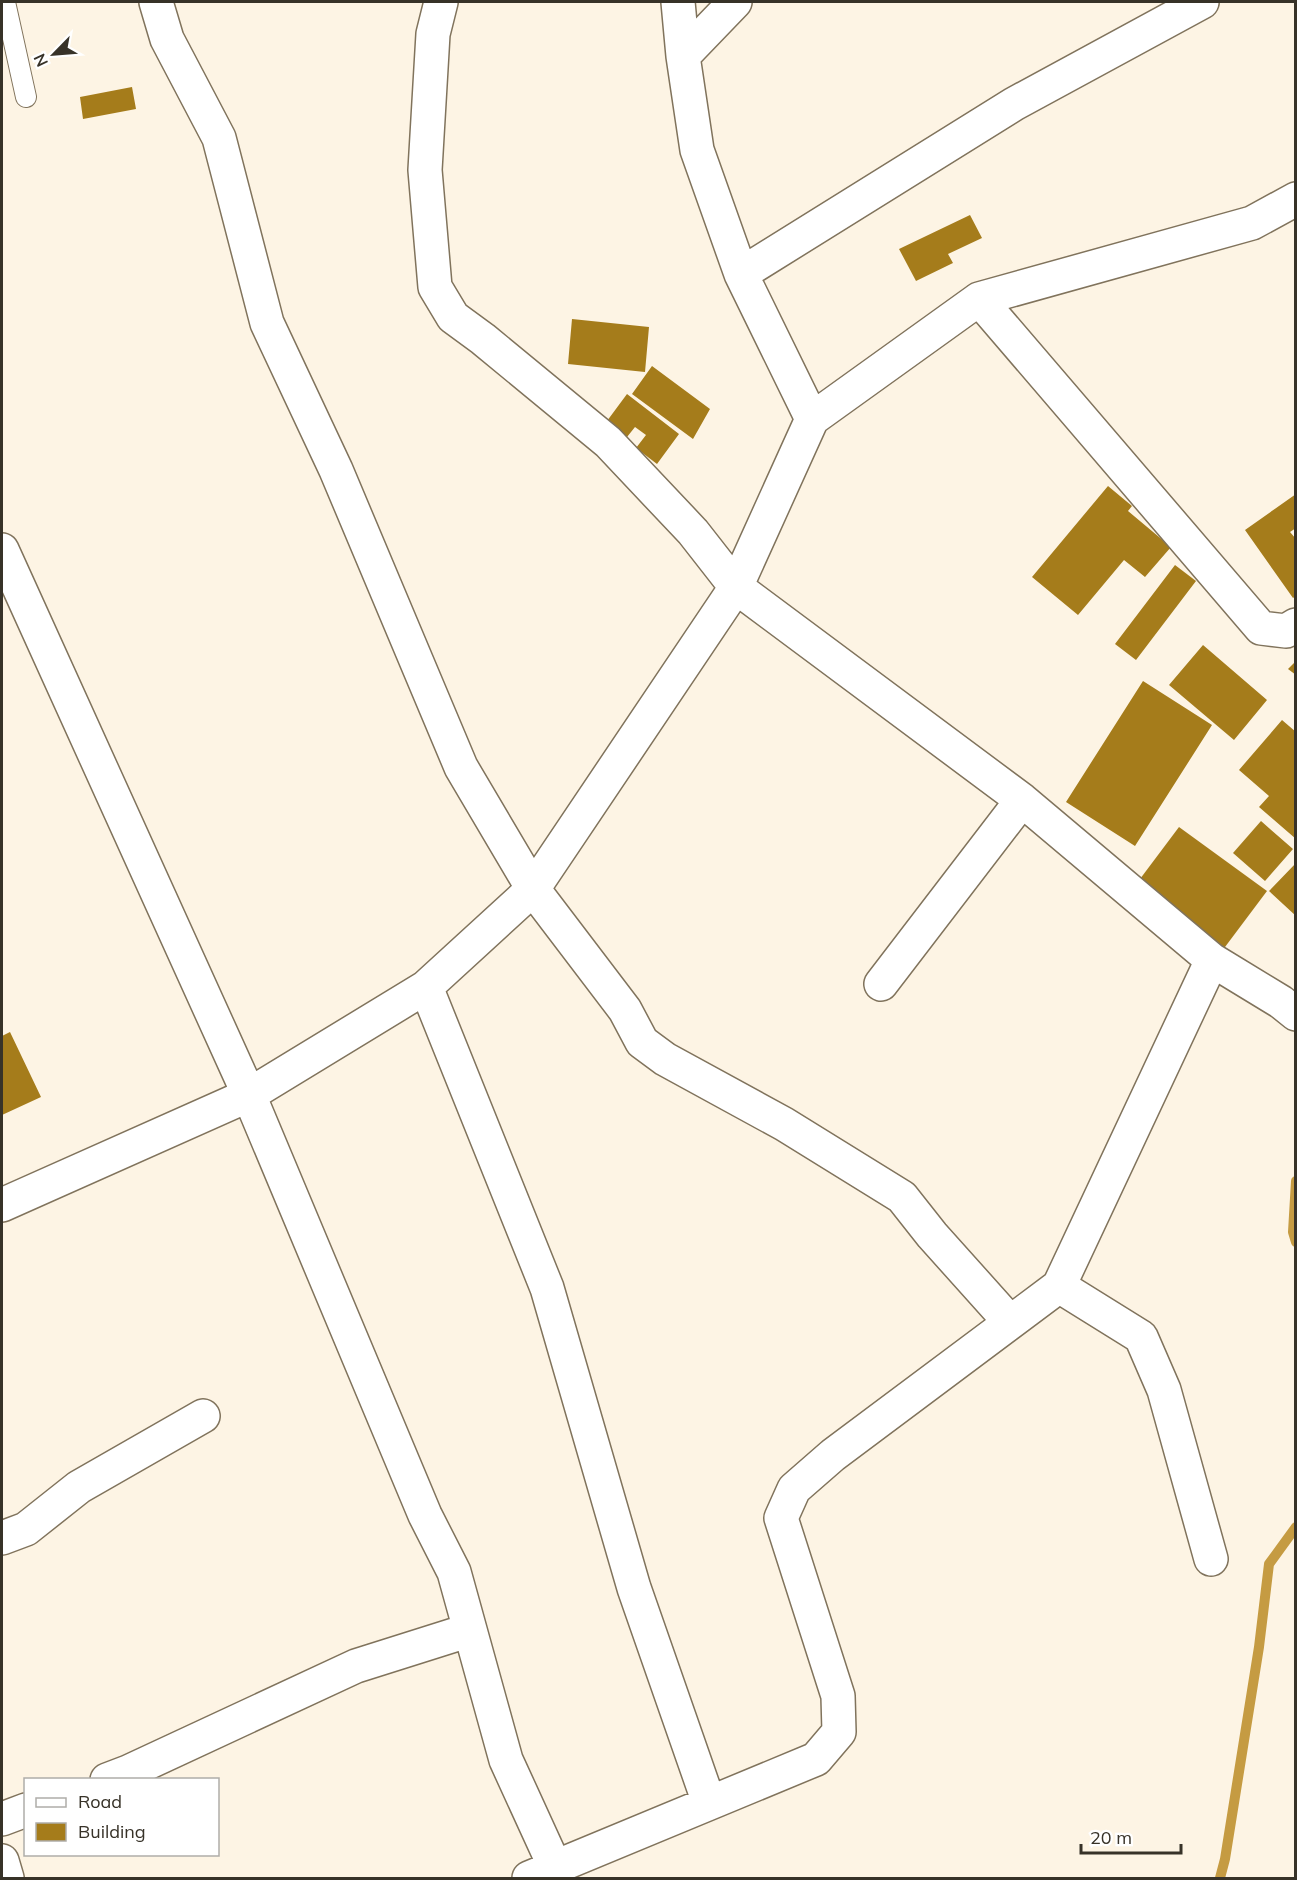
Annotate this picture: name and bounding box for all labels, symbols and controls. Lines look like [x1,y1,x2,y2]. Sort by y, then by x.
north arrow [24,24,84,84]
text: N [29,51,52,70]
legend [24,1778,219,1856]
text: Road [78,1790,122,1813]
scale bar [1081,1817,1182,1855]
text: Building [78,1820,146,1843]
text: 20 m [1090,1826,1132,1849]

